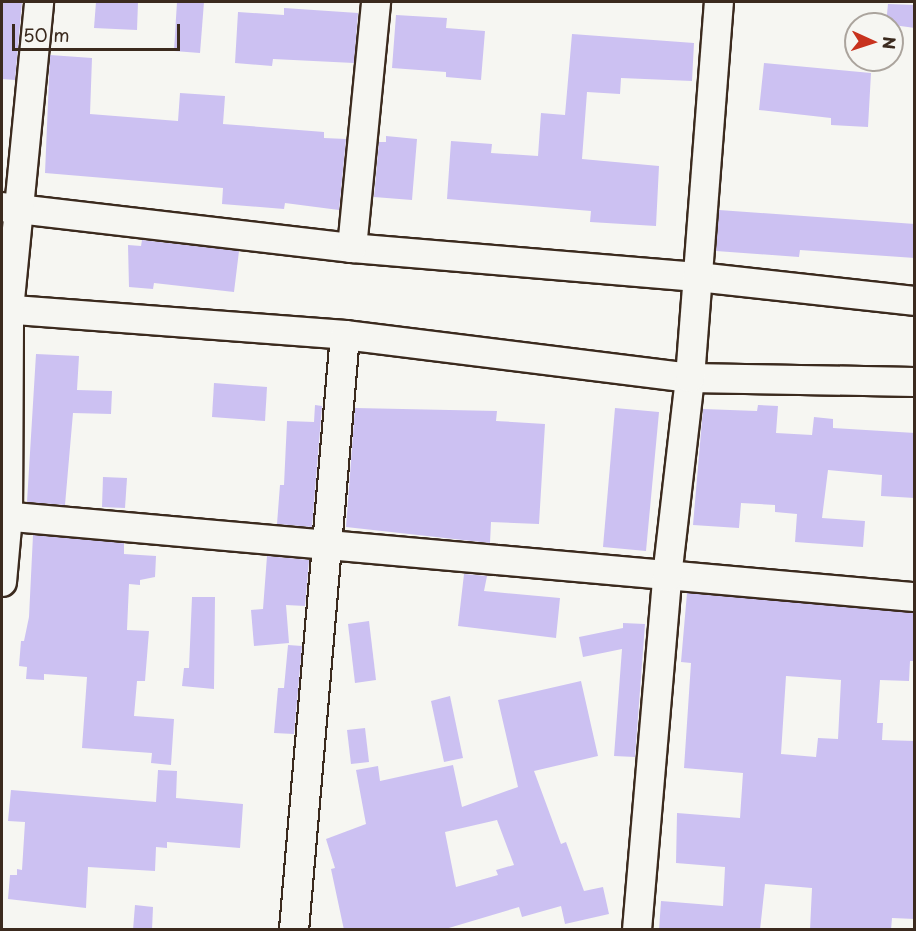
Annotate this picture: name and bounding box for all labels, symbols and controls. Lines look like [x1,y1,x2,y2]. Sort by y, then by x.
scale bar [15,12,183,50]
north arrow [844,12,904,72]
text: 50 m [23,21,70,48]
text: N [878,36,902,50]

